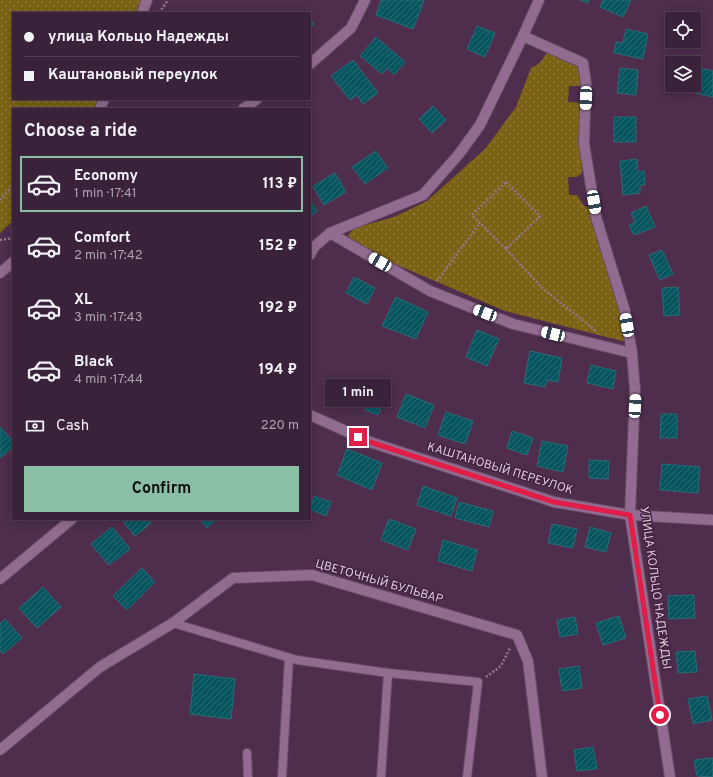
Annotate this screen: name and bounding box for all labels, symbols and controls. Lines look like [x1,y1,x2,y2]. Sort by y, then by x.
map controls [665,12,701,92]
button: locate [665,12,701,48]
text: улица Кольцо Надежды [48,28,229,47]
button: layers [665,56,701,92]
text: Каштановый переулок [48,66,218,85]
car [580,86,592,110]
text: Choose a ride [24,120,137,143]
icon: car [26,166,62,202]
text: Economy [74,167,138,186]
text: 113 ₽ [262,175,297,194]
text: 1 min · 17:41 [74,186,137,202]
car [586,189,602,215]
icon: car [26,228,62,264]
text: Comfort [74,229,131,248]
text: 152 ₽ [259,237,297,256]
text: 2 min · 17:42 [74,248,143,264]
car [367,251,393,273]
icon: car [26,290,62,326]
text: XL [74,291,92,310]
text: 192 ₽ [259,299,297,318]
car [472,303,498,323]
text: 3 min · 17:43 [74,310,143,326]
car [619,312,635,338]
car [540,325,566,343]
icon: car [26,352,62,388]
text: Black [74,353,114,372]
text: 194 ₽ [259,361,297,380]
text: 4 min · 17:44 [74,372,143,388]
callout: 1 min [325,379,391,407]
text: 1 min [342,385,374,401]
car [628,394,642,418]
icon: cash [24,415,46,437]
text: Cash [56,417,89,436]
text: 220 m [261,418,299,434]
route end [349,428,367,446]
street label: КАШТАНОВЫЙ ПЕРЕУЛОК [425,439,575,499]
button: Confirm [24,466,299,512]
street label: УЛИЦА КОЛЬЦО НАДЕЖДЫ [636,506,674,670]
street label: ЦВЕТОЧНЫЙ БУЛЬВАР [313,556,445,608]
route start [651,706,669,724]

